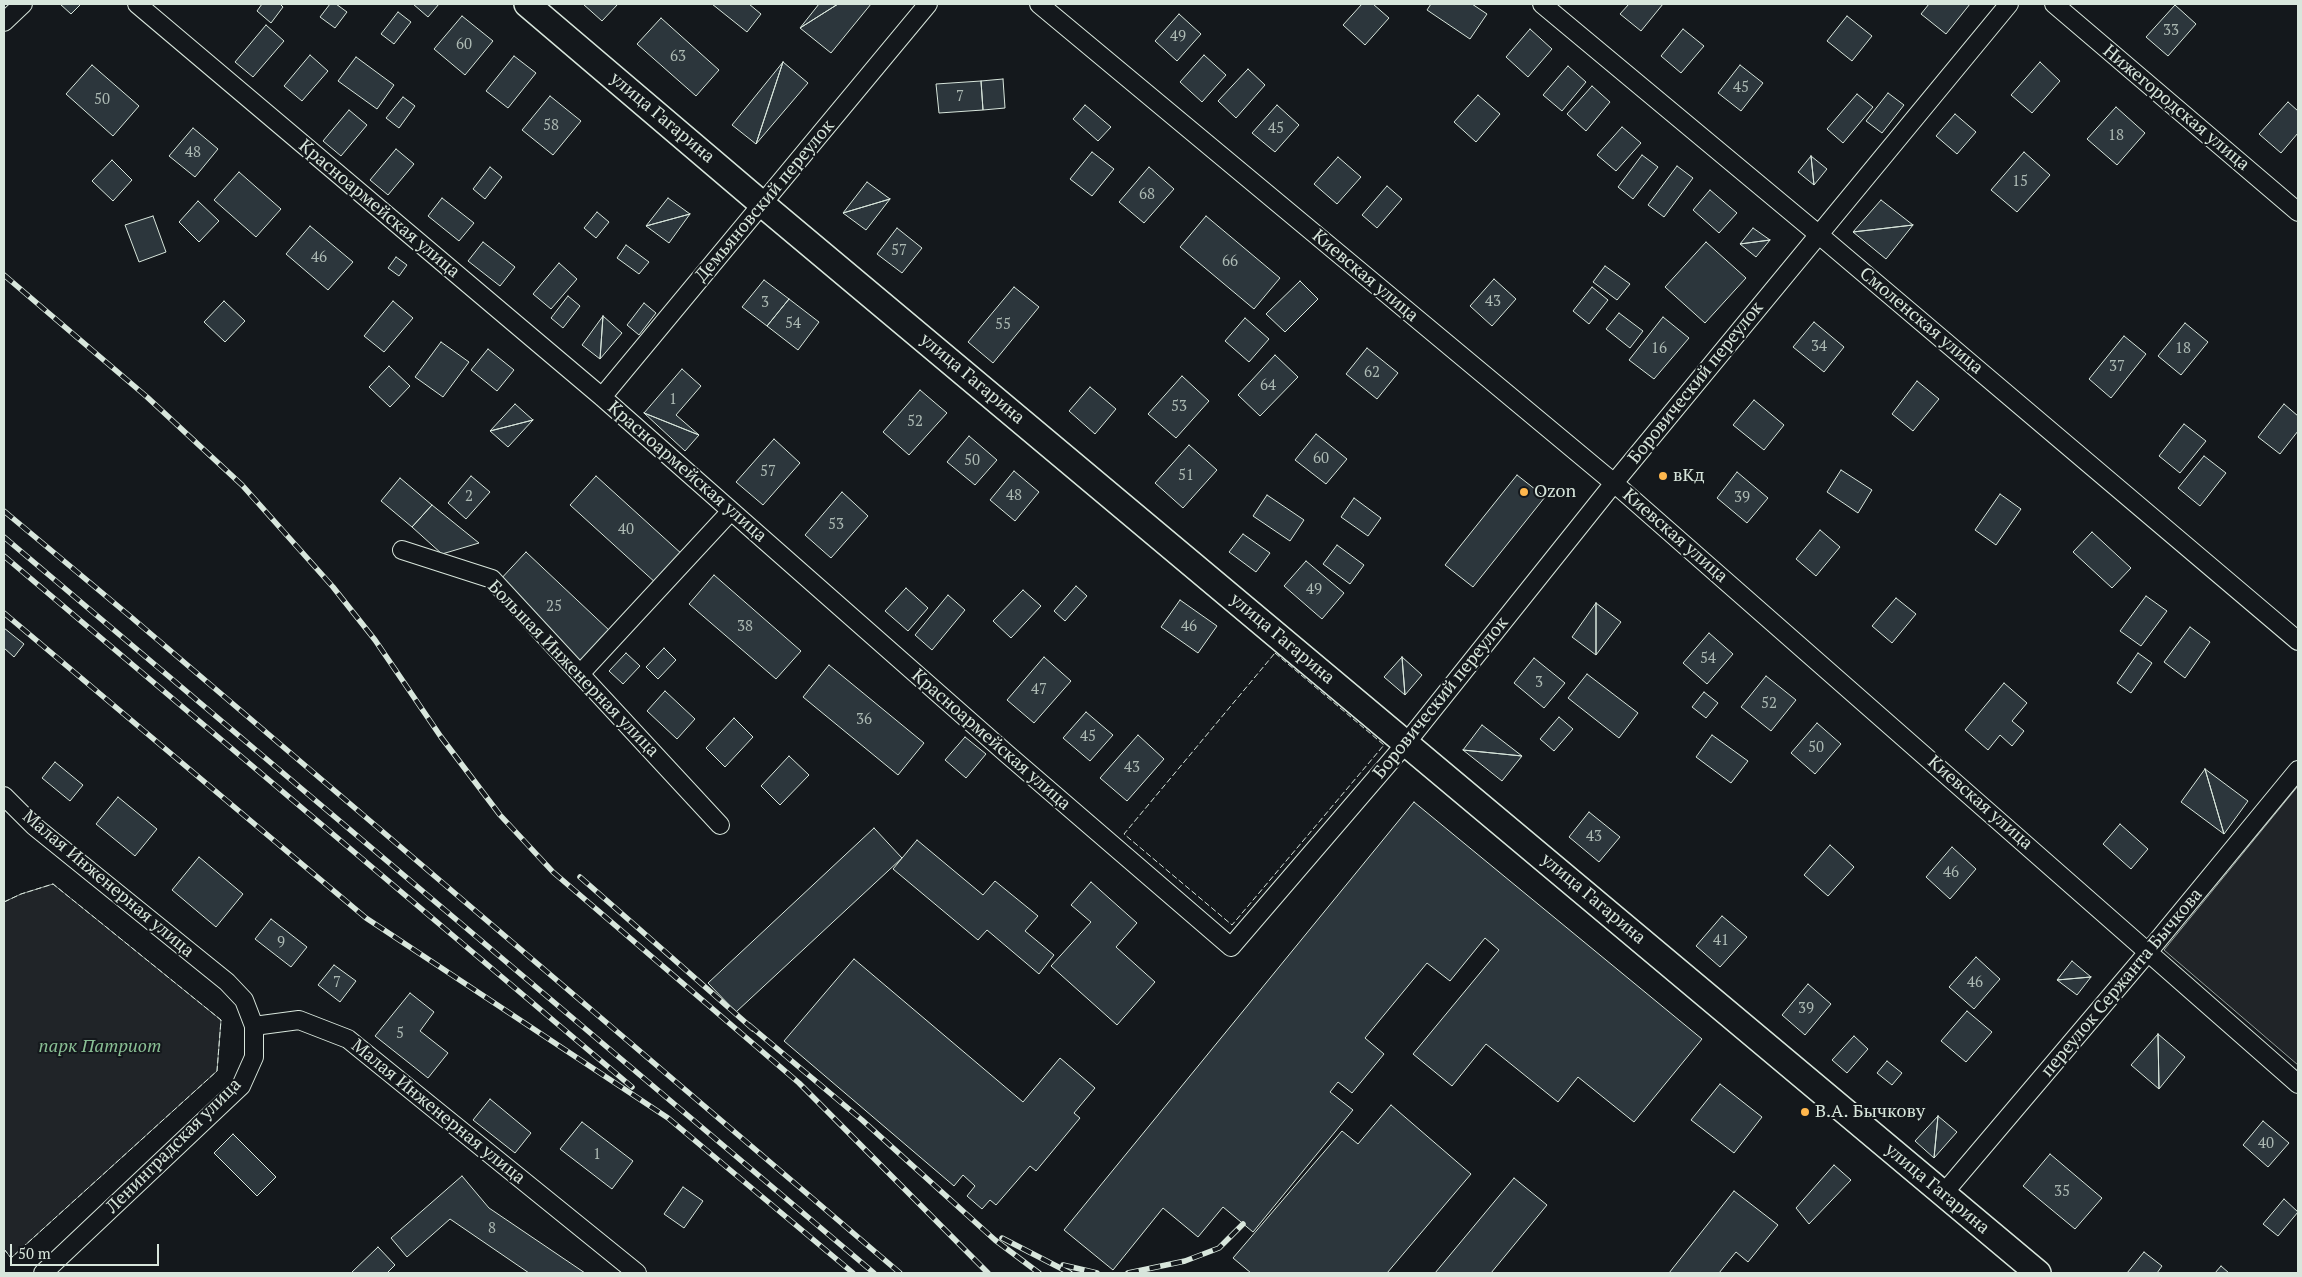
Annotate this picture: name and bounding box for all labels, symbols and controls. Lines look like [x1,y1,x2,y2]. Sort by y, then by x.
house number: 33 [2163,22,2179,40]
house number: 49 [1170,28,1186,46]
house number: 60 [456,36,472,54]
street label: Нижегородская улица [2098,40,2254,176]
house number: 63 [670,48,686,66]
street label: улица Гагарина [605,68,719,168]
house number: 45 [1733,79,1749,97]
house number: 7 [956,88,964,106]
house number: 50 [94,91,110,109]
street label: Демьяновский переулок [691,116,839,286]
house number: 58 [543,117,559,135]
house number: 45 [1268,120,1284,138]
house number: 18 [2108,127,2124,145]
street label: Красноармейская улица [294,135,464,283]
house number: 48 [185,144,201,162]
house number: 15 [2012,173,2028,191]
house number: 68 [1139,186,1155,204]
street label: Киевская улица [1308,225,1422,327]
house number: 57 [891,242,907,260]
house number: 46 [311,249,327,267]
house number: 66 [1222,253,1238,271]
street label: Смоленская улица [1855,263,1987,379]
house number: 43 [1485,293,1501,311]
house number: 3 [761,294,769,312]
street label: Боровический переулок [1624,298,1768,468]
house number: 54 [785,315,801,333]
house number: 55 [995,316,1011,334]
street label: улица Гагарина [915,329,1029,429]
house number: 34 [1811,338,1827,356]
house number: 16 [1651,340,1667,358]
house number: 18 [2175,340,2191,358]
house number: 37 [2109,358,2125,376]
house number: 62 [1364,364,1380,382]
house number: 64 [1260,377,1276,395]
house number: 1 [669,391,677,409]
street label: Красноармейская улица [603,397,771,547]
house number: 53 [1171,398,1187,416]
house number: 52 [907,413,923,431]
house number: 60 [1313,450,1329,468]
house number: 50 [964,452,980,470]
house number: 57 [760,463,776,481]
place label: вКд [1673,465,1704,487]
house number: 51 [1178,467,1194,485]
marker: вКд [1657,470,1669,482]
place label: Ozon [1534,481,1576,503]
street label: Киевская улица [1618,485,1732,587]
marker: Ozon [1518,486,1530,498]
house number: 48 [1006,487,1022,505]
house number: 2 [465,488,473,506]
house number: 39 [1734,489,1750,507]
house number: 53 [828,516,844,534]
house number: 40 [618,521,634,539]
street label: Большая Инженерная улица [483,576,663,762]
house number: 49 [1306,581,1322,599]
street label: улица Гагарина [1225,589,1339,689]
house number: 25 [546,598,562,616]
street label: Боровический переулок [1369,613,1513,783]
house number: 38 [737,618,753,636]
house number: 46 [1181,618,1197,636]
house number: 54 [1700,650,1716,668]
street label: Красноармейская улица [907,665,1075,815]
house number: 3 [1535,674,1543,692]
house number: 47 [1031,681,1047,699]
house number: 52 [1761,695,1777,713]
house number: 36 [856,711,872,729]
house number: 45 [1080,728,1096,746]
house number: 50 [1808,739,1824,757]
street label: Киевская улица [1923,752,2037,854]
house number: 43 [1124,759,1140,777]
street label: Малая Инженерная улица [18,806,198,962]
house number: 43 [1586,828,1602,846]
street label: улица Гагарина [1536,849,1650,949]
house number: 46 [1943,864,1959,882]
street label: переулок Сержанта Бычкова [2037,884,2207,1082]
house number: 41 [1713,932,1729,950]
house number: 9 [277,934,285,952]
house number: 7 [333,974,341,992]
house number: 46 [1967,974,1983,992]
house number: 39 [1798,1000,1814,1018]
house number: 5 [396,1025,404,1043]
street label: Малая Инженерная улица [347,1035,529,1189]
park label: парк Патриот [39,1036,161,1058]
street label: Ленинградская улица [102,1074,246,1218]
place label: В.А. Бычкову [1815,1101,1925,1123]
marker: В.А. Бычкову [1799,1106,1811,1118]
house number: 40 [2258,1135,2274,1153]
street label: улица Гагарина [1880,1139,1994,1239]
house number: 1 [593,1146,601,1164]
house number: 35 [2054,1183,2070,1201]
house number: 8 [488,1220,496,1238]
scale bar [12,1234,161,1266]
text: 50 m [18,1243,51,1263]

